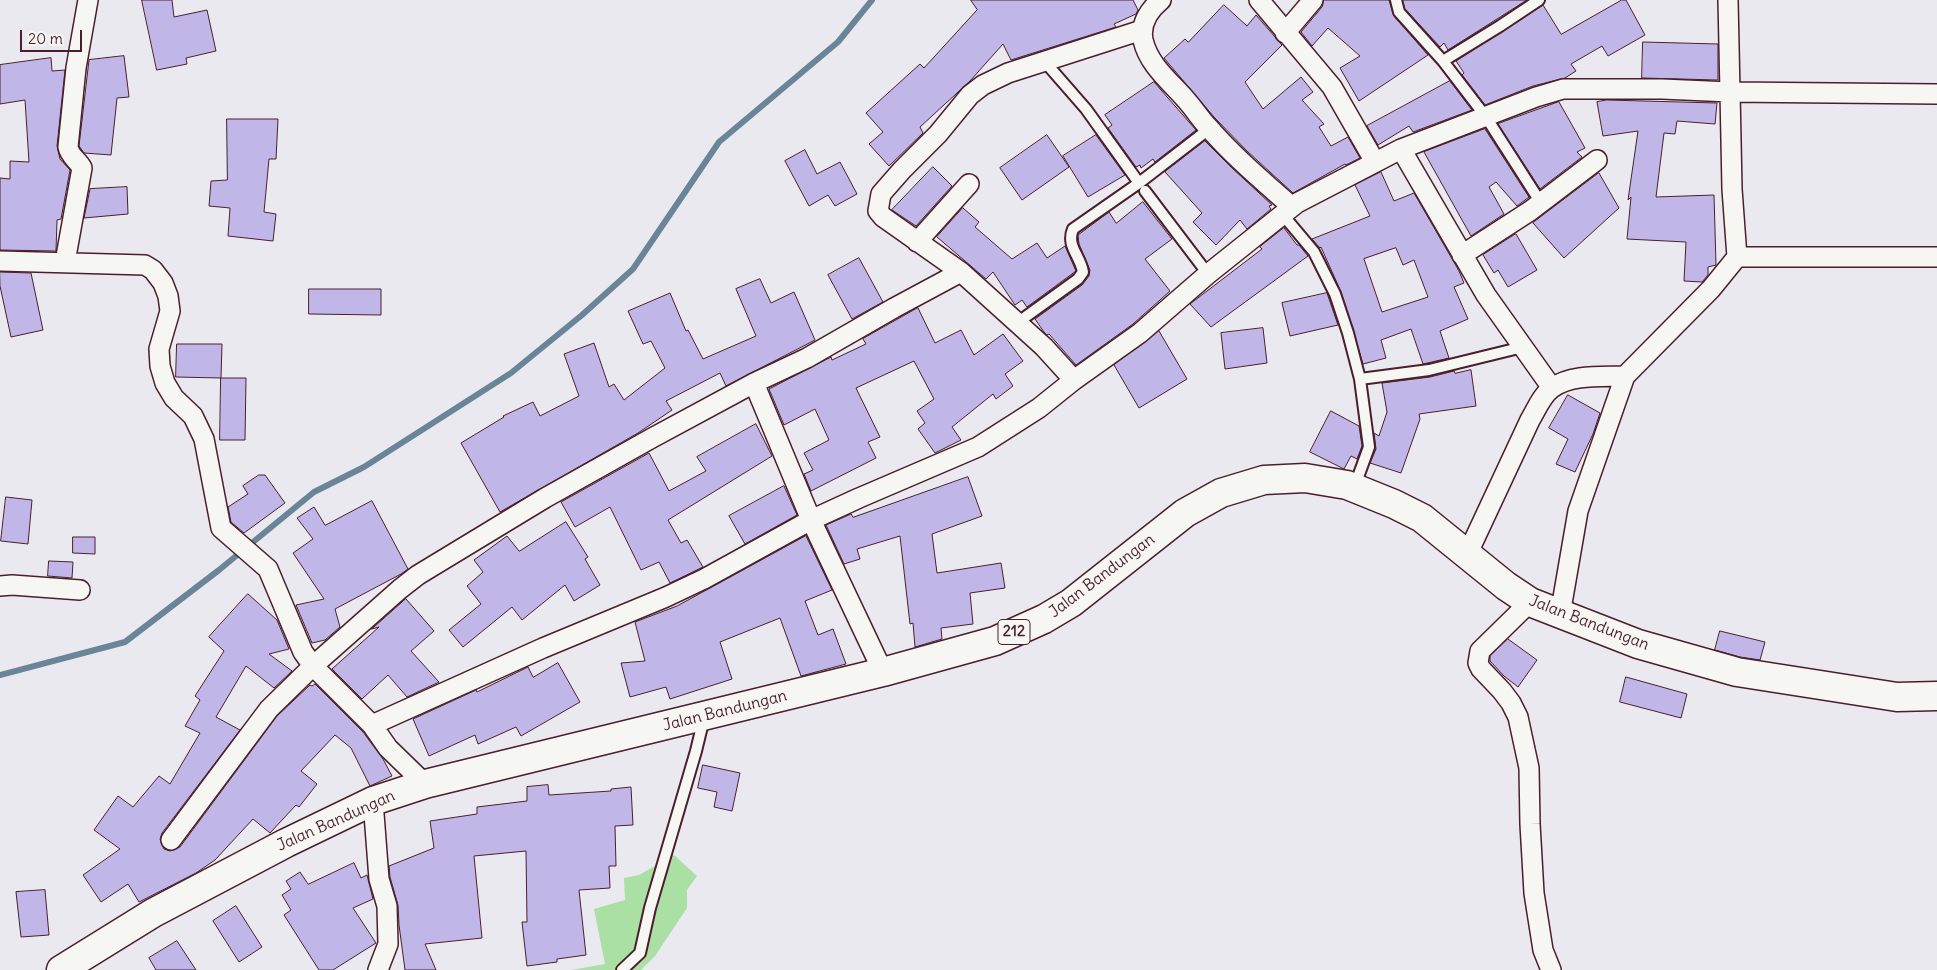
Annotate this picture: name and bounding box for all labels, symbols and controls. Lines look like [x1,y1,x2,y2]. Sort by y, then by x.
scale bar [22,20,85,52]
text: 20 m [28,29,63,48]
street label: Jalan Bandungan [1045,530,1159,622]
street label: Jalan Bandungan [1526,591,1652,655]
road number: 212 [998,620,1030,644]
street label: Jalan Bandungan [661,686,789,736]
street label: Jalan Bandungan [274,786,398,856]

